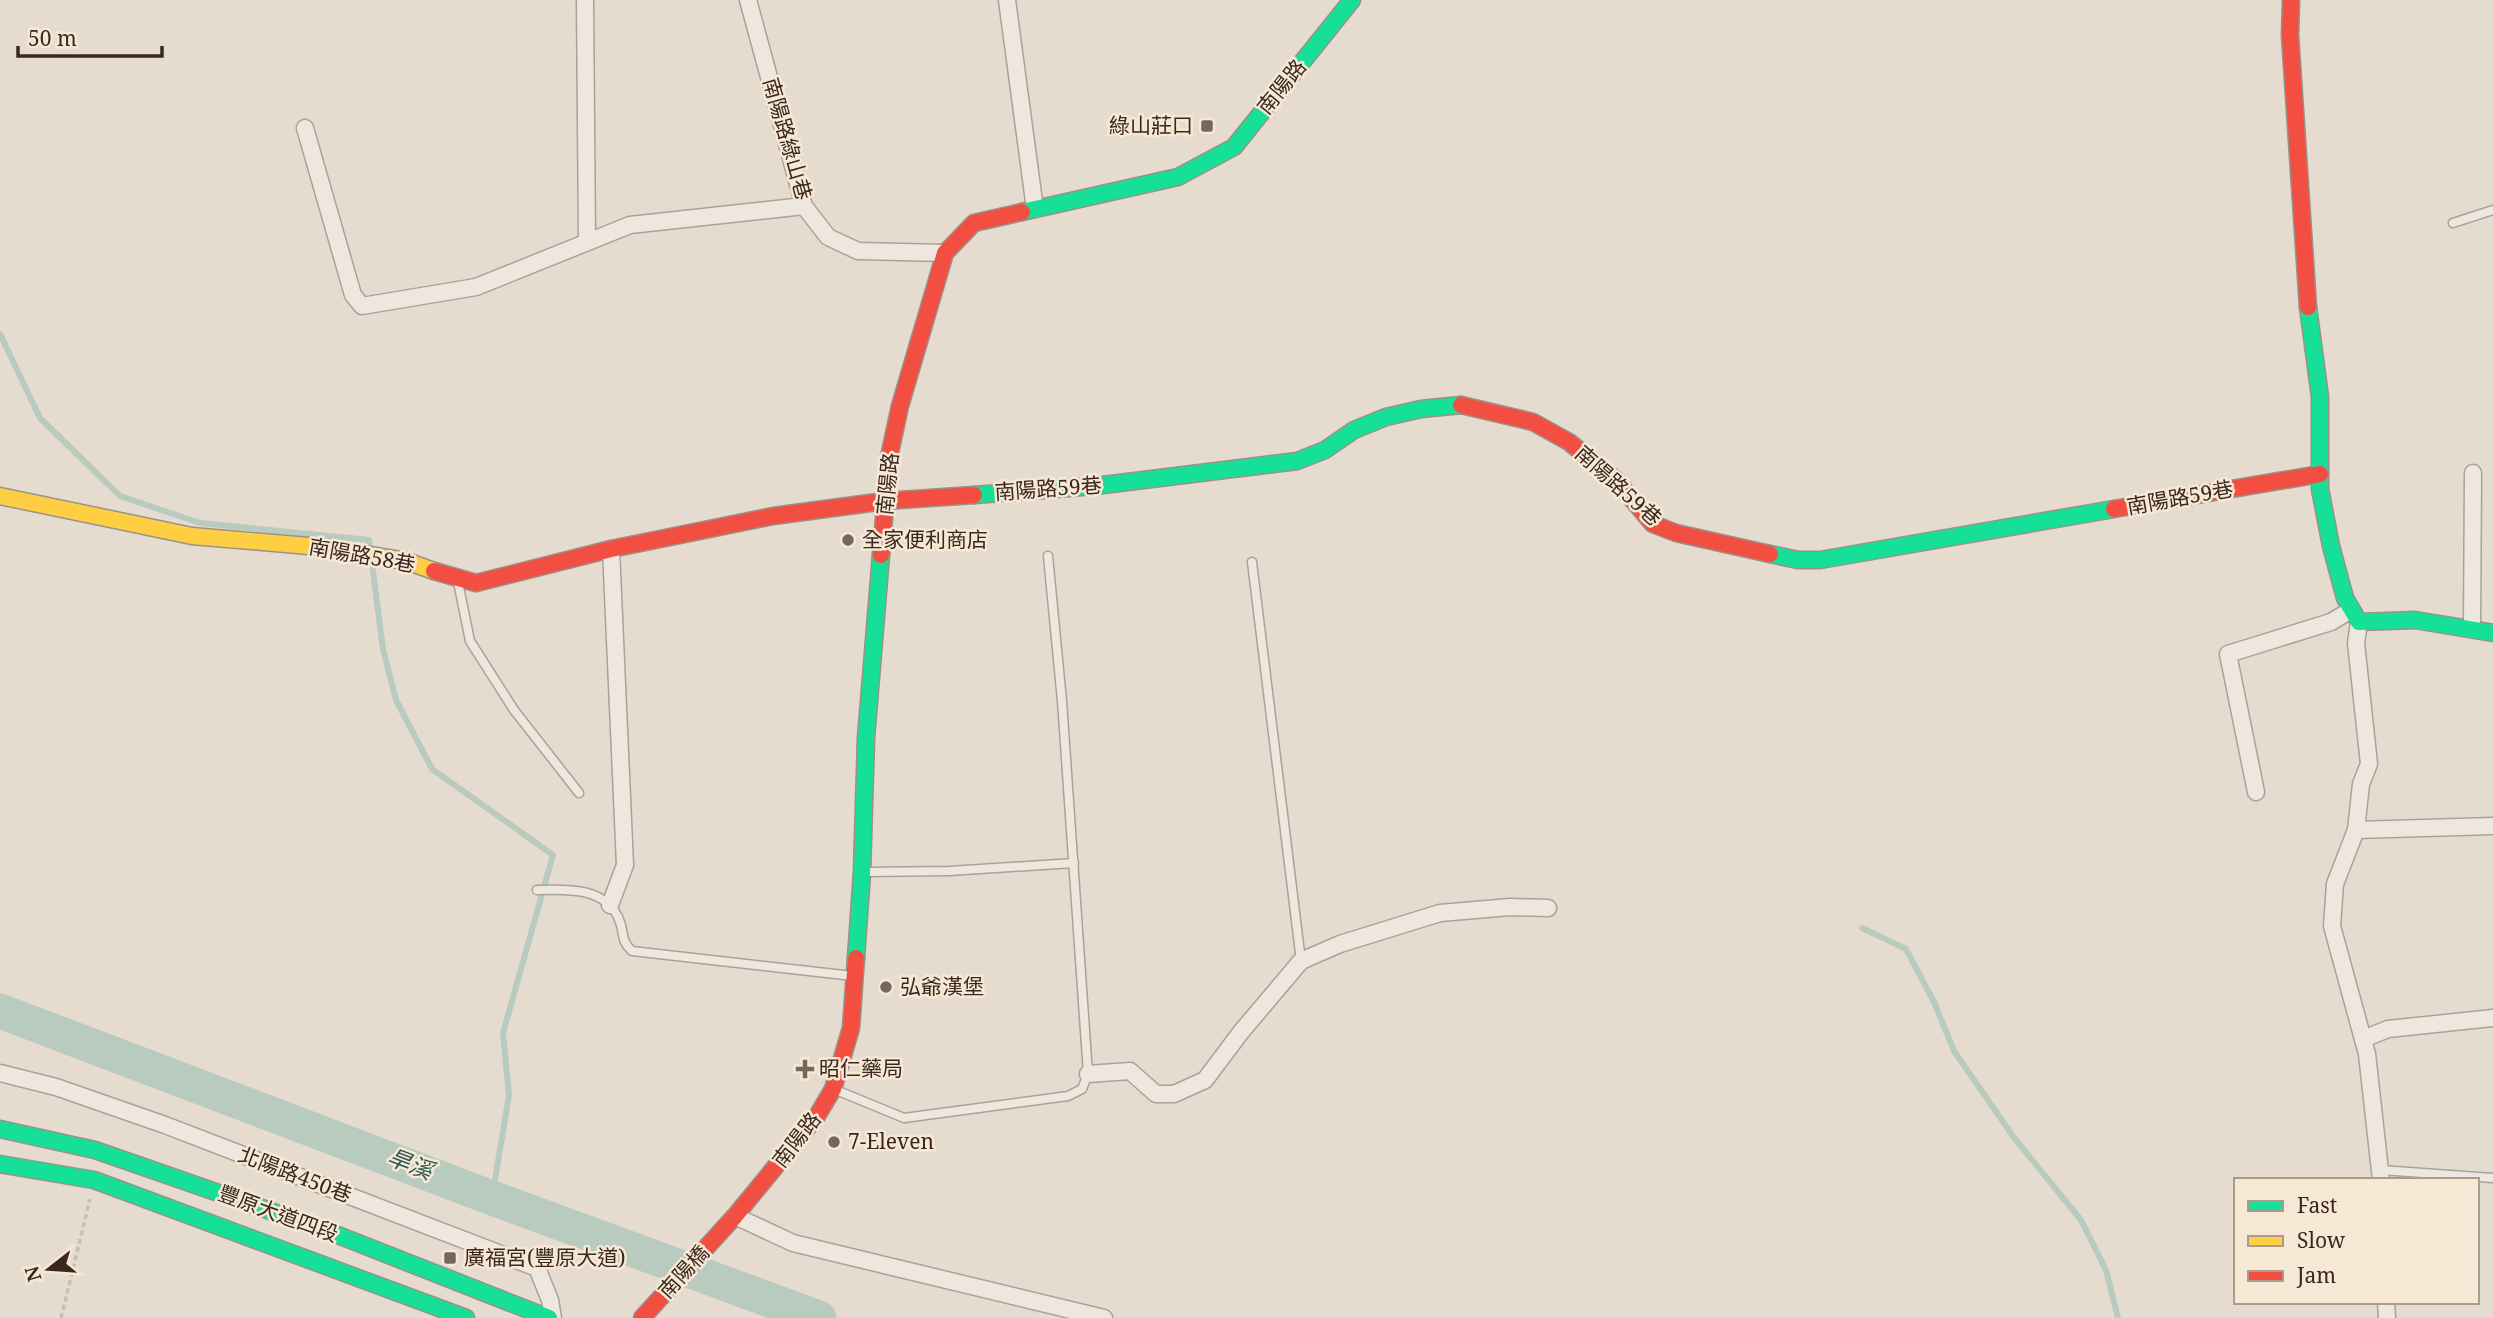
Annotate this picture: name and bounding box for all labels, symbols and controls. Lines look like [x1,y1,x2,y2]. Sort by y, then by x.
scale bar [18,14,161,58]
text: 50 m [28,24,77,52]
street label: 南陽路 [1251,53,1312,120]
street label: 南陽路綠山巷 [757,74,819,203]
place label: 綠山莊口 [1109,111,1193,139]
marker: 綠山莊口 [1199,118,1215,134]
street label: 南陽路59巷 [1569,439,1668,532]
street label: 南陽路 [870,451,904,517]
street label: 南陽路59巷 [993,470,1103,506]
street label: 南陽路59巷 [2124,474,2235,520]
place label: 全家便利商店 [862,525,988,553]
street label: 南陽路58巷 [307,532,418,578]
marker: 全家便利商店 [840,532,856,548]
place label: 弘爺漢堡 [900,972,984,1000]
marker: 弘爺漢堡 [878,979,894,995]
place label: 昭仁藥局 [819,1054,903,1082]
marker: 昭仁藥局 [797,1061,813,1077]
street label: 南陽路 [766,1106,827,1173]
place label: 7-Eleven [848,1127,934,1155]
marker: 7-Eleven [826,1134,842,1150]
street label: 北陽路450巷 [235,1140,356,1208]
water label: 旱溪 [383,1140,440,1187]
street label: 豐原大道四段 [214,1178,342,1248]
legend [2234,1178,2479,1304]
text: Fast [2297,1191,2337,1219]
text: Slow [2297,1226,2346,1254]
north arrow [14,1234,84,1304]
street label: 南陽橋 [652,1239,715,1304]
place label: 廣福宮(豐原大道) [464,1243,626,1271]
marker: 廣福宮(豐原大道) [442,1250,458,1266]
text: Jam [2296,1261,2336,1289]
text: N [18,1263,47,1285]

